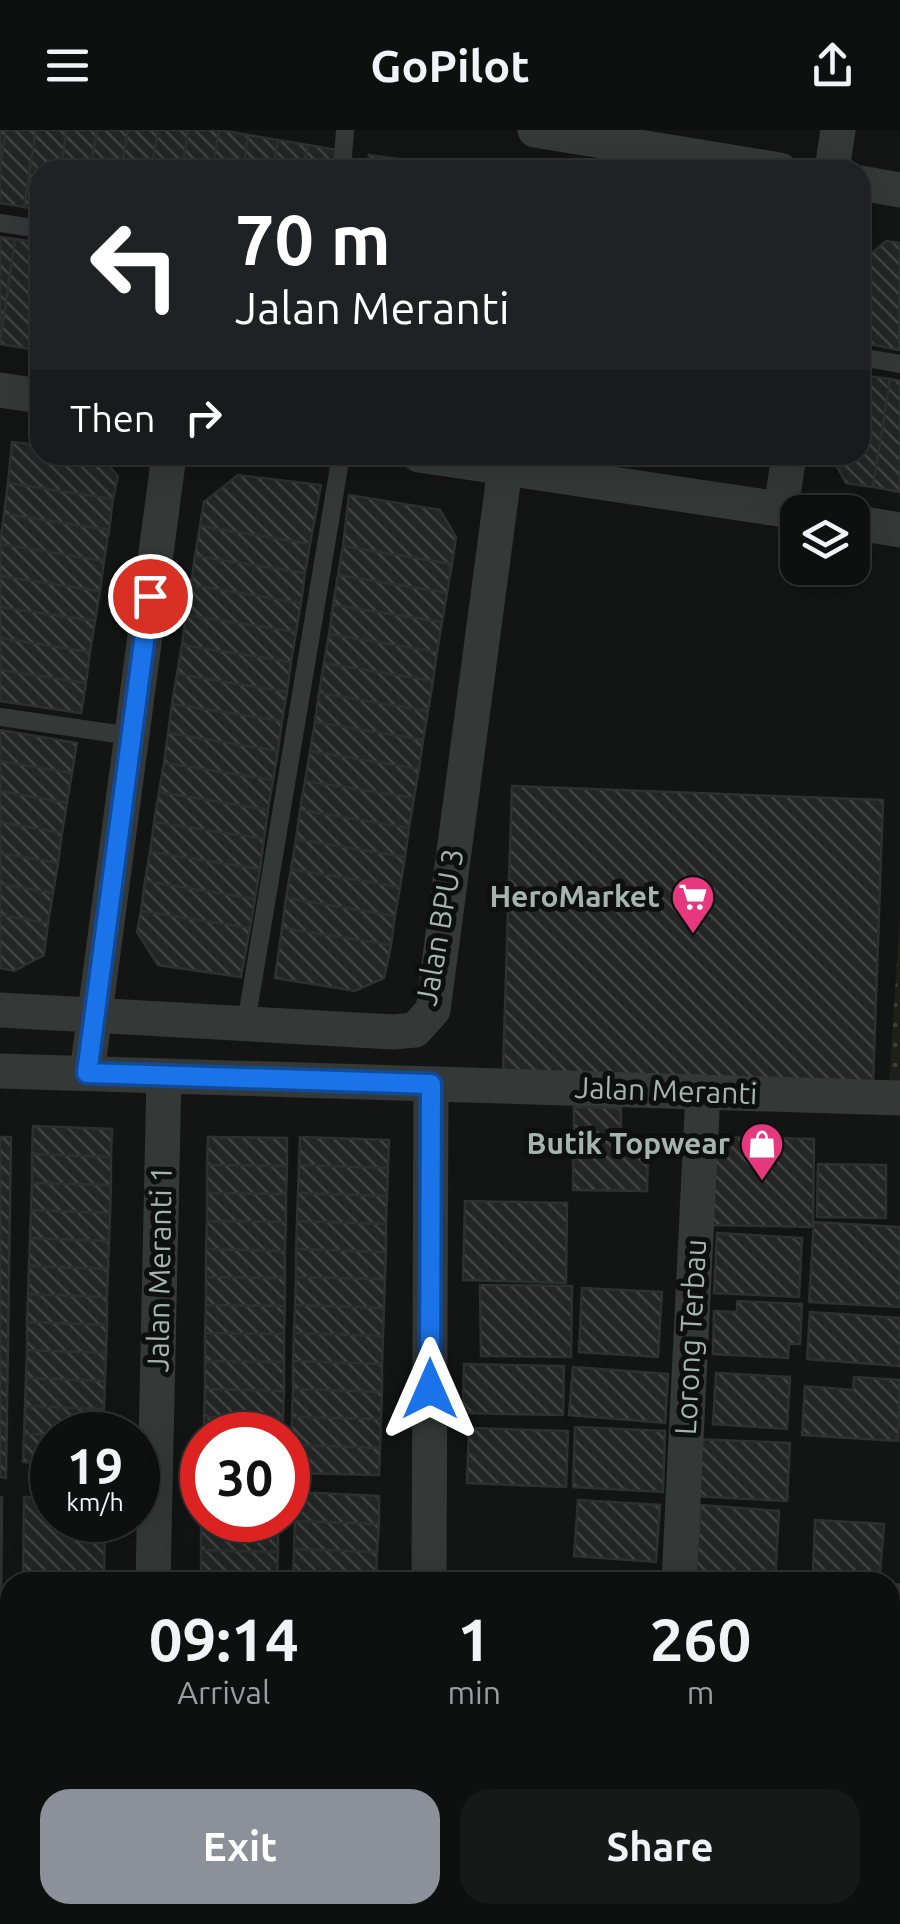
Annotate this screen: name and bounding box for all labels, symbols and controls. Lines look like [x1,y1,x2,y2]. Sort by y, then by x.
icon: menu [40,38,95,93]
icon: share [805,38,860,93]
text: GoPilot [370,40,530,91]
icon: left [70,200,200,330]
text: 70 m [235,200,391,278]
text: Jalan Meranti [235,282,510,333]
icon: right [176,390,231,445]
text: Then [70,397,156,439]
map controls [780,495,870,585]
button: layers [780,495,870,585]
pin [108,554,193,639]
icon: arrive [123,569,178,624]
street label: Jalan BPU 3 [408,846,470,1008]
supermarket icon: HeroMarket [670,874,716,935]
place label: HeroMarket [489,879,660,913]
street label: Jalan Meranti [574,1070,758,1110]
shop icon: Butik Topwear [739,1121,785,1182]
place label: Butik Topwear [527,1126,731,1160]
street label: Jalan Meranti 1 [140,1165,178,1373]
street label: Lorong Terbau [668,1238,712,1436]
position arrow [378,1337,482,1441]
speed limit sign: 30 [180,1412,310,1542]
text: 19 [67,1437,123,1493]
text: km/h [66,1488,124,1516]
text: 09:14 [149,1605,299,1672]
text: 1 [457,1605,491,1672]
text: 260 [650,1605,751,1672]
text: Arrival [177,1674,270,1710]
text: min [447,1674,501,1710]
text: m [687,1674,714,1710]
button: Exit [40,1789,440,1904]
button: Share [460,1789,860,1904]

